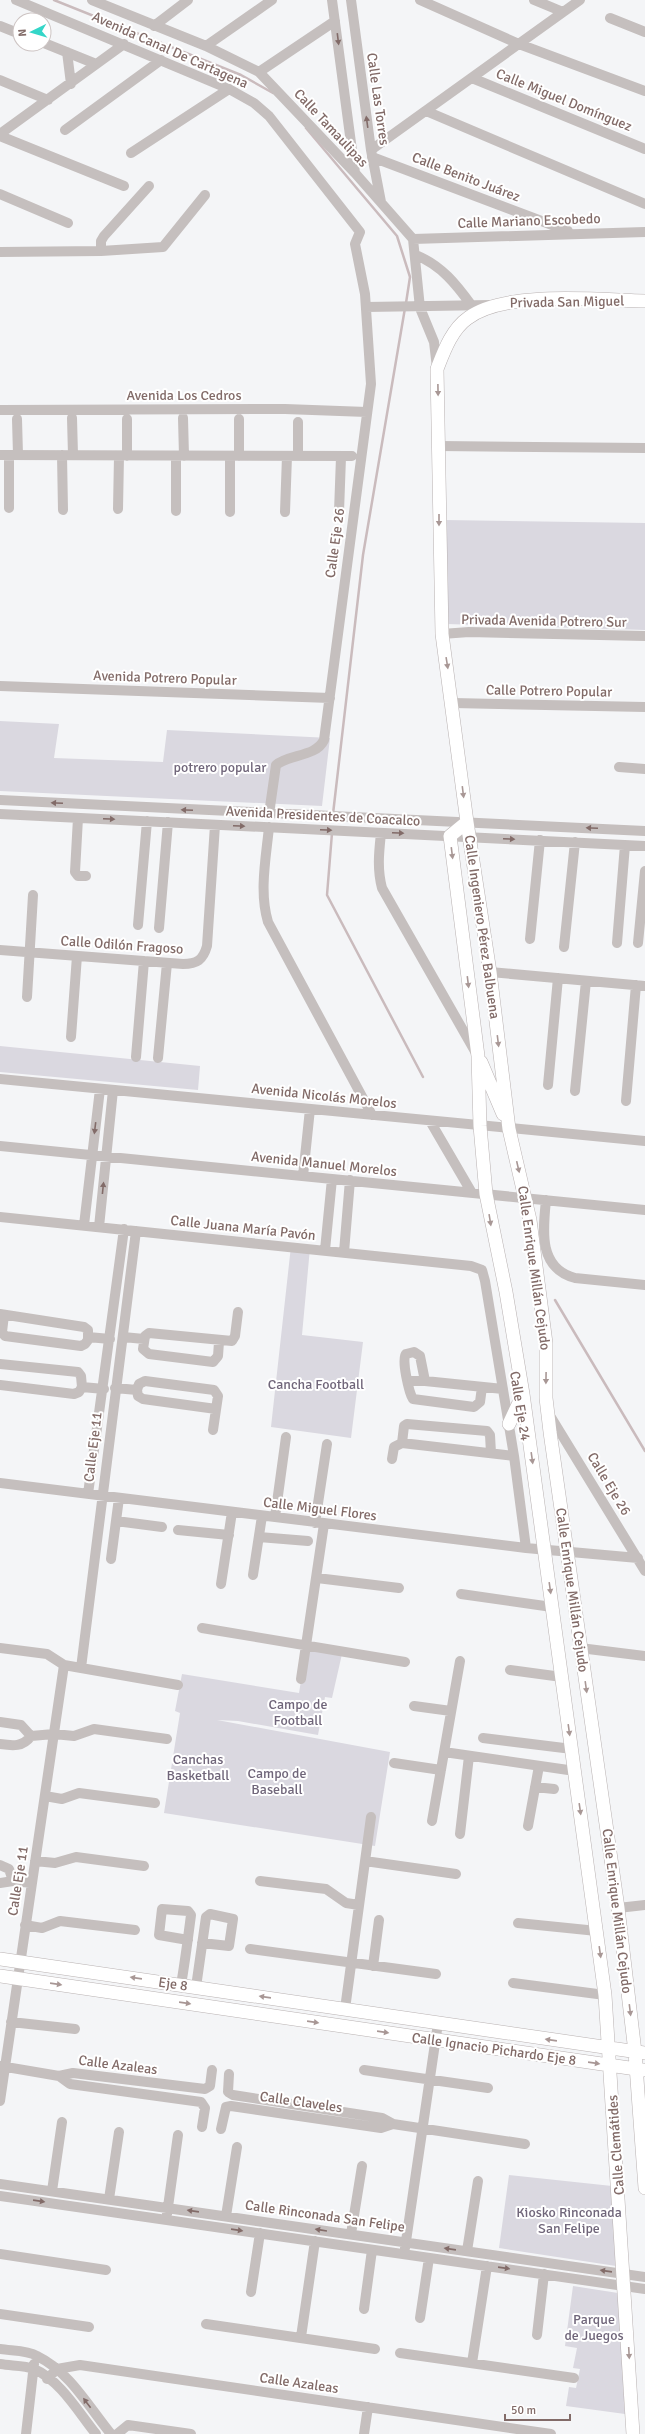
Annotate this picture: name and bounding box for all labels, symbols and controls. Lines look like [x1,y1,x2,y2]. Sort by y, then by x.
street label: Avenida Canal De Cartagena [89,8,251,92]
north arrow [12,12,52,52]
text: N [16,28,29,37]
one-way arrow [334,33,341,45]
street label: Calle Las Torres [363,52,393,146]
street label: Calle Miguel Domínguez [494,65,634,135]
street label: Calle Tamaulipas [290,85,372,171]
one-way arrow [364,116,370,128]
street label: Calle Benito Juárez [409,149,523,205]
street label: Calle Mariano Escobedo [457,210,601,232]
street label: Privada San Miguel [510,293,624,311]
one-way arrow [435,384,441,397]
street label: Avenida Los Cedros [126,387,242,404]
street label: Calle Eje 26 [322,507,348,579]
one-way arrow [436,514,442,527]
street label: Privada Avenida Potrero Sur [461,611,628,631]
one-way arrow [444,657,450,670]
street label: Avenida Potrero Popular [93,667,238,689]
street label: Calle Potrero Popular [486,681,613,701]
park label: potrero popular [174,759,267,776]
one-way arrow [460,786,467,798]
one-way arrow [50,800,63,806]
street label: Avenida Presidentes de Coacalco [225,802,421,830]
one-way arrow [181,806,193,813]
one-way arrow [103,816,115,823]
one-way arrow [233,823,246,829]
one-way arrow [586,825,598,832]
one-way arrow [320,827,333,833]
one-way arrow [392,830,404,837]
street label: Calle Ingeniero Pérez Balbuena [461,834,503,1020]
one-way arrow [503,836,516,842]
one-way arrow [449,847,455,859]
street label: Calle Odilón Fragoso [60,932,184,958]
one-way arrow [465,976,472,988]
one-way arrow [495,1035,501,1047]
street label: Avenida Nicolás Morelos [251,1080,397,1112]
one-way arrow [92,1122,99,1134]
street label: Avenida Manuel Morelos [250,1148,398,1180]
one-way arrow [516,1160,522,1173]
one-way arrow [99,1182,106,1194]
street label: Calle Enrique Millán Cejudo [514,1185,554,1351]
street label: Calle Juana María Pavón [170,1212,316,1244]
one-way arrow [487,1214,493,1226]
street label: Calle Eje 24 [506,1370,534,1443]
one-way arrow [543,1372,550,1384]
park label: Cancha Football [268,1376,364,1393]
street label: Calle Eje 11 [80,1411,106,1483]
street label: Calle Eje 26 [584,1449,634,1519]
one-way arrow [529,1452,535,1464]
street label: Calle Miguel Flores [262,1494,378,1524]
street label: Calle Enrique Millán Cejudo [552,1507,592,1673]
one-way arrow [547,1582,553,1594]
one-way arrow [583,1681,589,1693]
park label: Campo de Football [269,1696,327,1729]
one-way arrow [566,1724,572,1736]
park label: Canchas Basketball [167,1751,229,1784]
park label: Campo de Baseball [248,1765,306,1798]
one-way arrow [577,1803,583,1815]
street label: Calle Enrique Millán Cejudo [598,1828,636,1994]
street label: Calle Eje 11 [4,1845,32,1917]
one-way arrow [597,1946,603,1958]
street label: Eje 8 [157,1974,189,1994]
one-way arrow [130,1975,142,1981]
one-way arrow [50,1981,62,1987]
one-way arrow [259,1994,271,2000]
one-way arrow [179,2000,191,2006]
one-way arrow [627,2004,633,2016]
one-way arrow [307,2019,319,2025]
one-way arrow [376,2029,389,2035]
street label: Calle Ignacio Pichardo Eje 8 [411,2029,577,2069]
one-way arrow [545,2037,557,2043]
street label: Calle Azaleas [77,2052,159,2078]
one-way arrow [588,2060,600,2066]
street label: Calle Claveles [259,2088,343,2116]
street label: Calle Clemátides [604,2094,628,2196]
street label: Calle Rinconada San Felipe [244,2196,406,2236]
one-way arrow [33,2198,45,2204]
park label: Kiosko Rinconada San Felipe [516,2204,622,2237]
one-way arrow [187,2208,199,2215]
one-way arrow [230,2227,243,2233]
one-way arrow [315,2227,327,2233]
one-way arrow [444,2246,456,2252]
one-way arrow [498,2265,510,2271]
one-way arrow [600,2268,612,2274]
park label: Parque de Juegos [564,2311,624,2344]
one-way arrow [625,2347,632,2359]
street label: Calle Azaleas [258,2369,340,2397]
scale bar [505,2396,570,2422]
one-way arrow [83,2398,91,2409]
text: 50 m [511,2403,536,2418]

